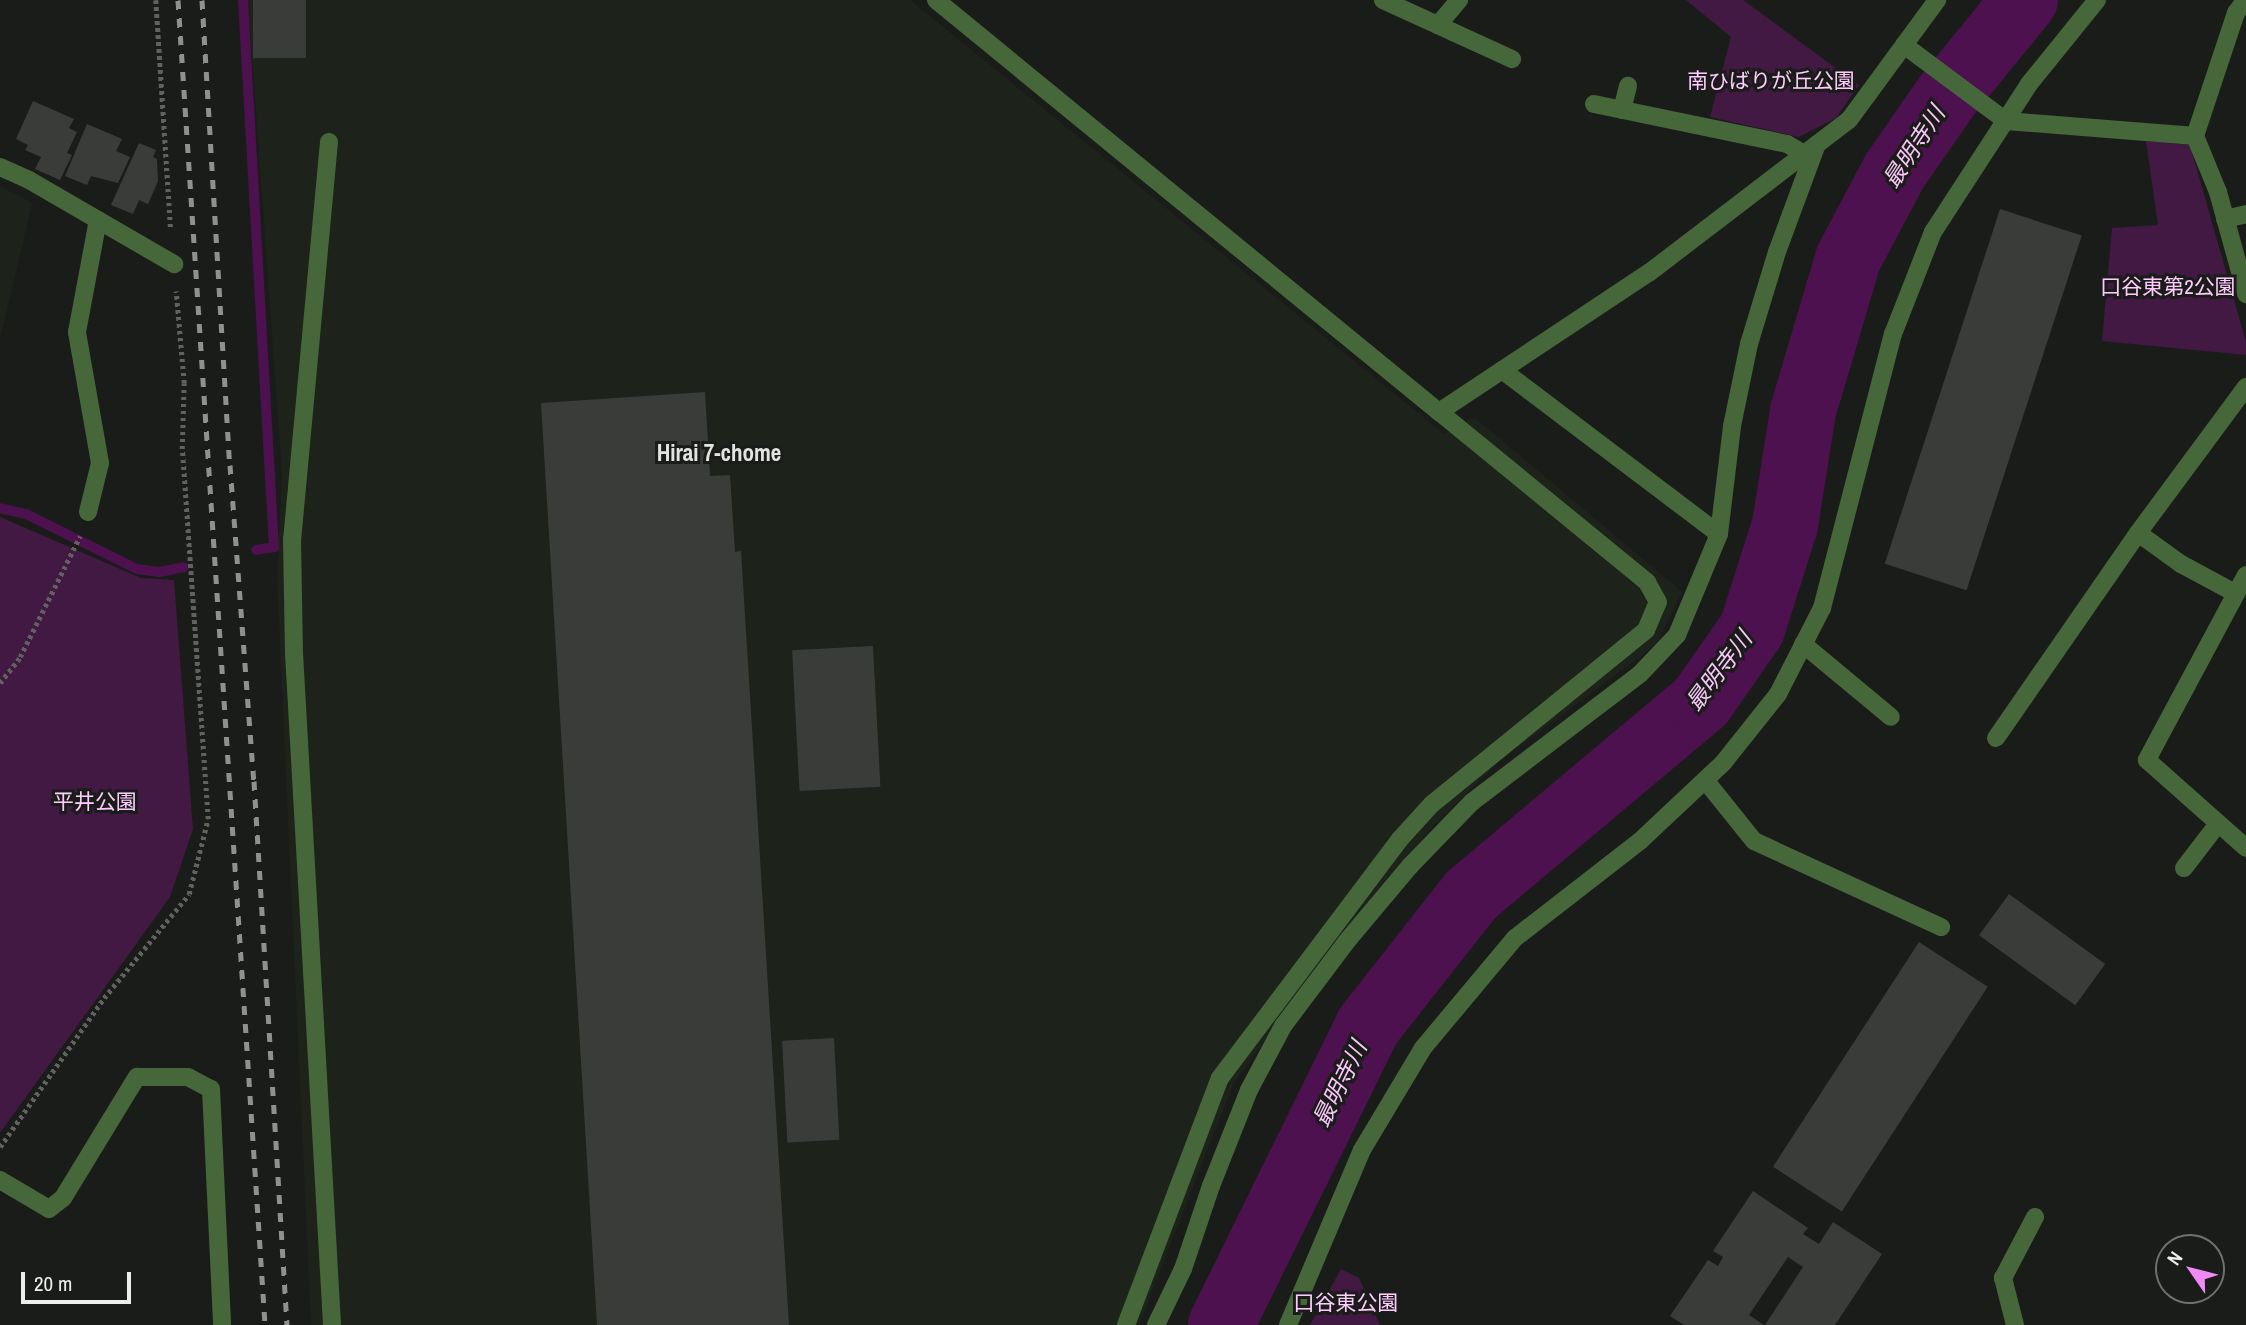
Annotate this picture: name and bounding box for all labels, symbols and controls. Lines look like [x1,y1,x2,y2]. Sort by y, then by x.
park label: 南ひばりが丘公園 [1687,68,1855,94]
water label: 最明寺川 [1877,101,1951,193]
park label: 口谷東第2公園 [2100,274,2236,300]
district label: Hirai 7-chome [657,439,781,467]
water label: 最明寺川 [1680,626,1758,716]
park label: 平井公園 [53,789,137,815]
water label: 最明寺川 [1307,1037,1373,1131]
north arrow [2155,1234,2225,1304]
text: N [2161,1246,2188,1270]
scale bar [24,1258,135,1302]
text: 20 m [34,1269,72,1298]
park label: 口谷東公園 [1294,1290,1398,1316]

